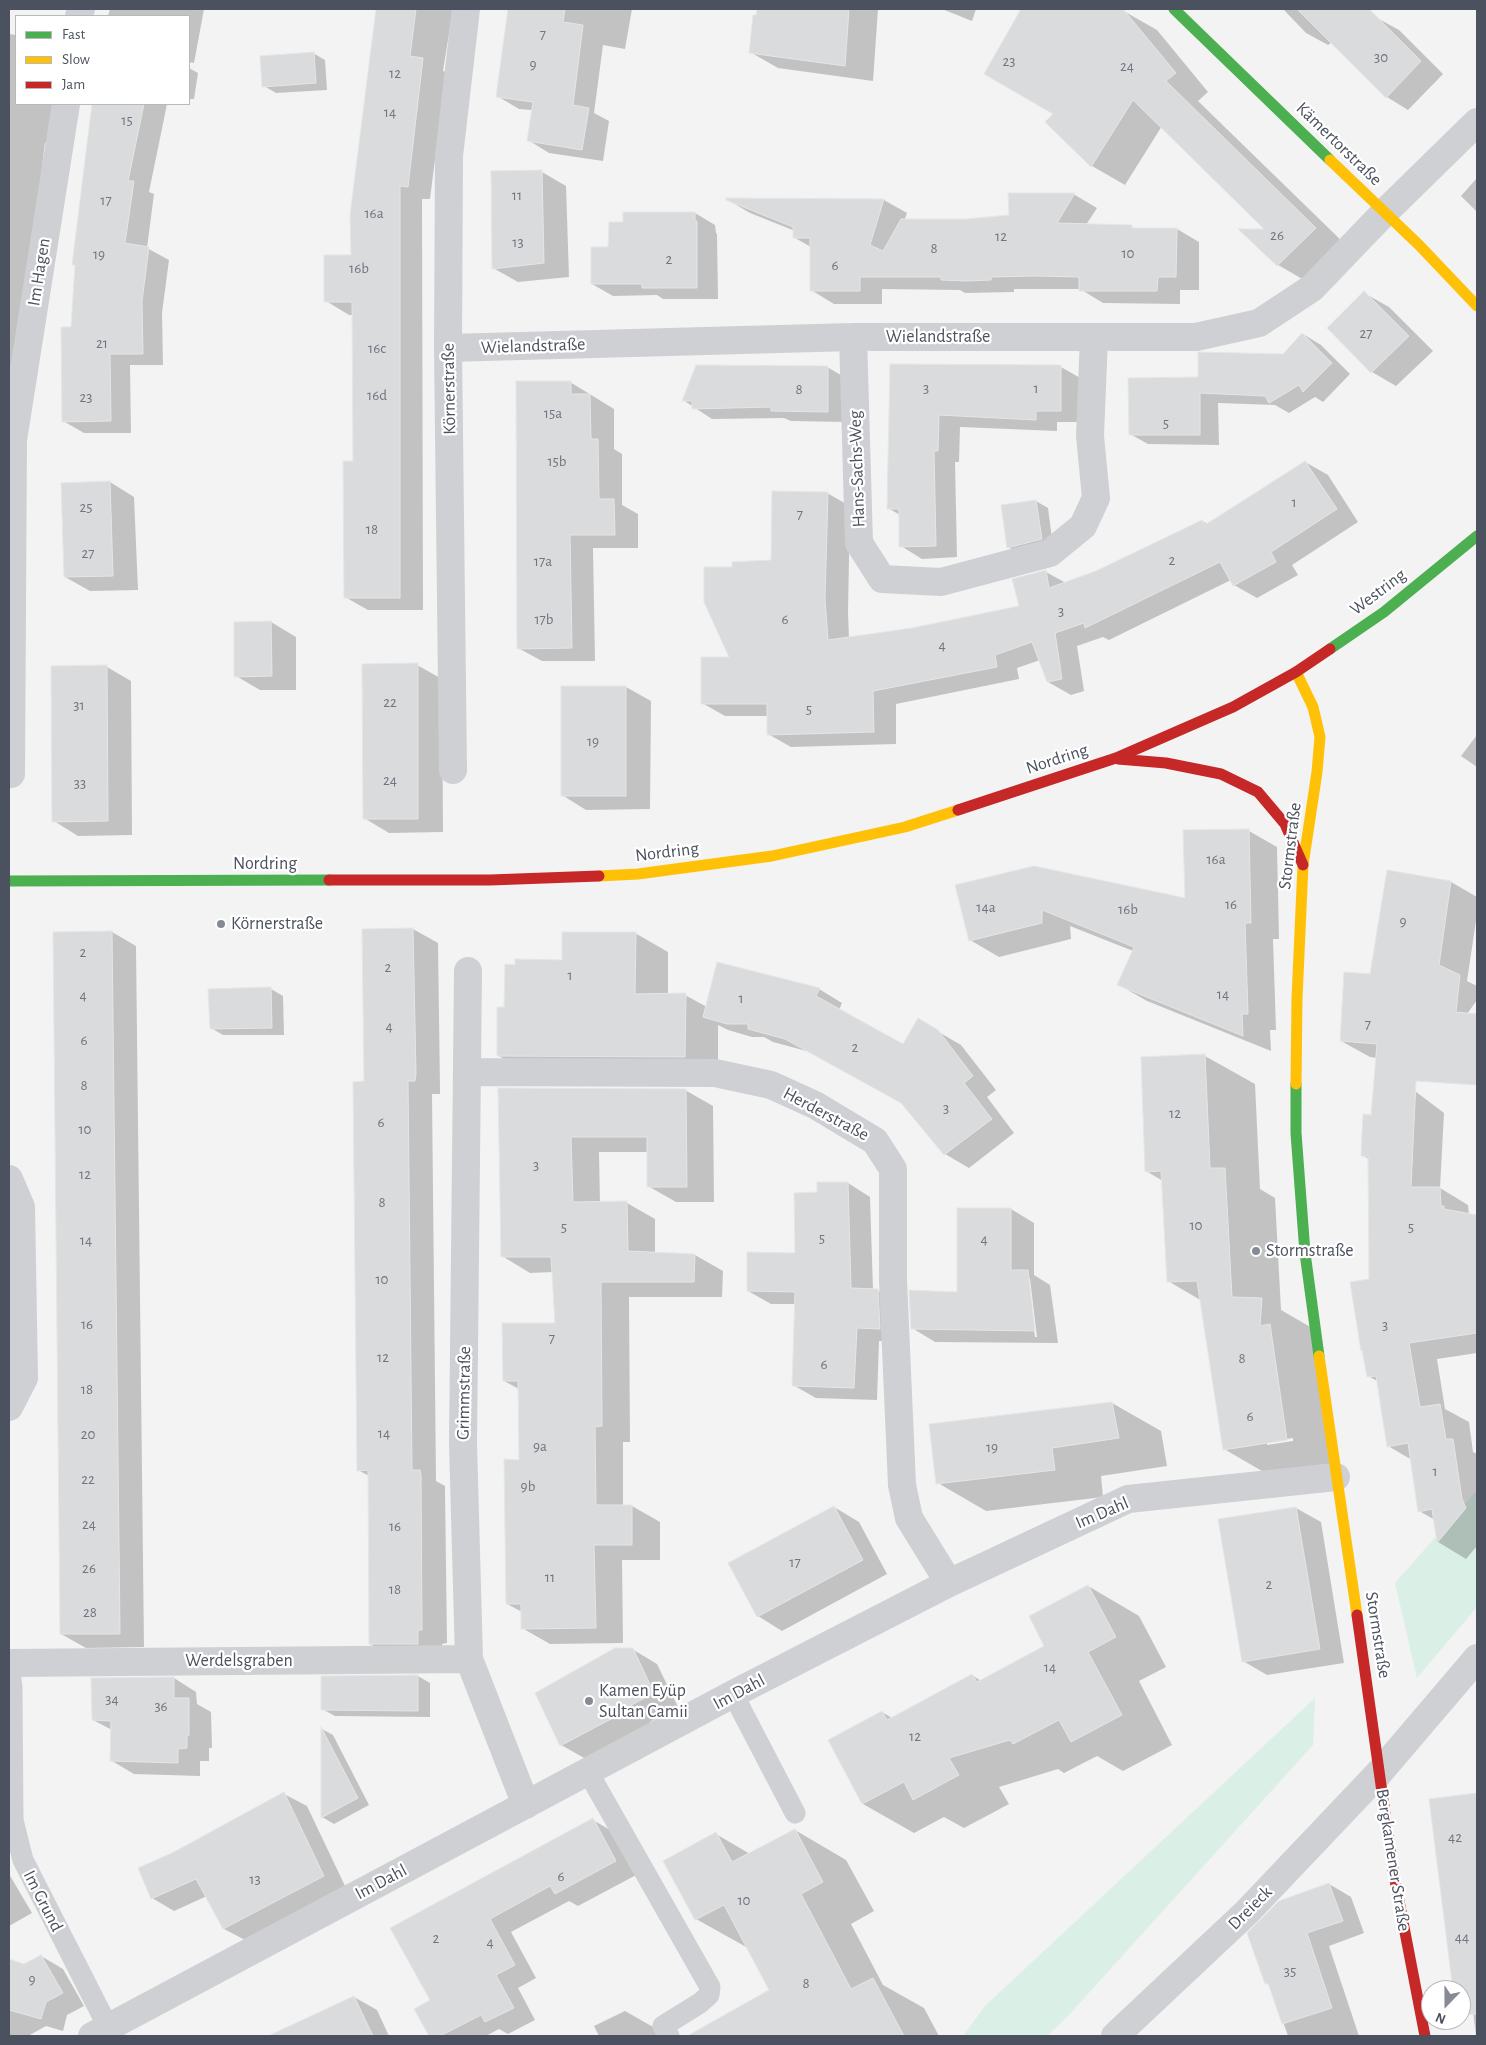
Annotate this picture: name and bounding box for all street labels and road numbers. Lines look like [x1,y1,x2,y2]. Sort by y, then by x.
street label: Kämertorstraße [1292,98,1386,190]
street label: Im Hagen [23,236,55,308]
street label: Wielandstraße [886,326,990,348]
street label: Wielandstraße [480,333,586,359]
street label: Körnerstraße [437,343,461,435]
street label: Hans-Sachs-Weg [844,410,870,528]
street label: Westring [1346,564,1410,620]
street label: Nordring [1023,739,1091,779]
street label: Stormstraße [1274,801,1306,891]
street label: Nordring [634,837,700,867]
street label: Nordring [233,853,297,875]
street label: Herderstraße [779,1082,873,1146]
street label: Grimmstraße [452,1346,476,1440]
street label: Im Dahl [1072,1492,1132,1534]
street label: Stormstraße [1360,1590,1396,1680]
street label: Werdelsgraben [185,1650,293,1672]
street label: Im Dahl [709,1669,769,1715]
street label: Bergkamener Straße [1371,1787,1415,1933]
street label: Im Dahl [351,1859,411,1905]
street label: Im Grund [18,1867,68,1935]
street label: Dreieck [1223,1881,1277,1935]

